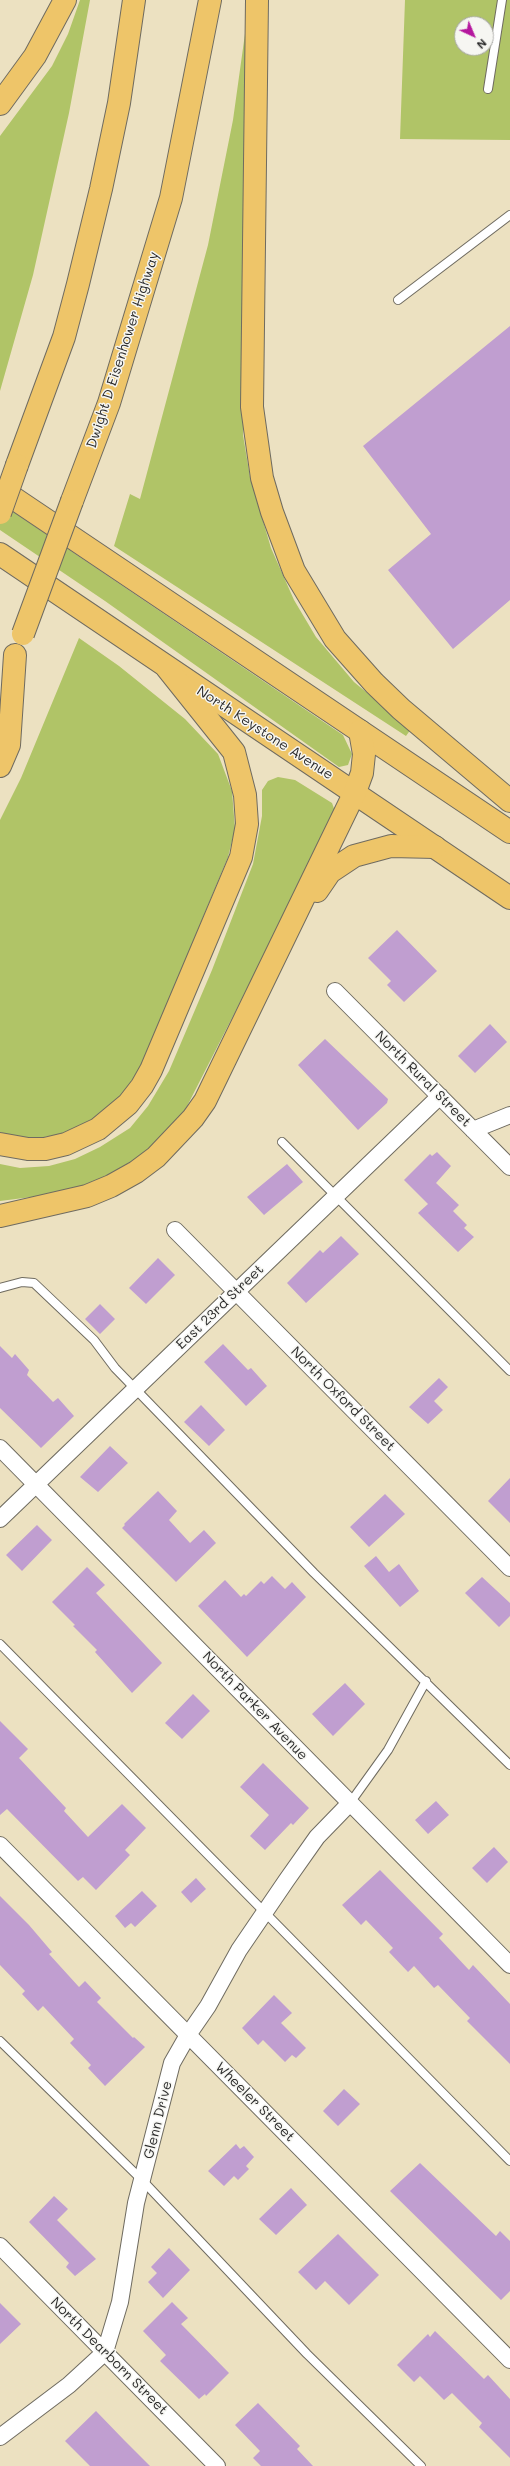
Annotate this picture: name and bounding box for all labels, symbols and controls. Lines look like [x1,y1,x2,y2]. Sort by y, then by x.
north arrow [454,16,494,56]
text: N [474,36,490,53]
street label: Dwight D Eisenhower Highway [83,250,163,450]
street label: North Keystone Avenue [194,683,336,783]
street label: North Rural Street [371,1027,475,1131]
street label: East 23rd Street [173,1261,267,1353]
street label: North Oxford Street [287,1343,399,1455]
street label: North Parker Avenue [199,1648,311,1764]
street label: Wheeler Street [212,2059,298,2145]
street label: Glenn Drive [140,2079,176,2161]
street label: North Dearborn Street [47,2294,171,2418]

